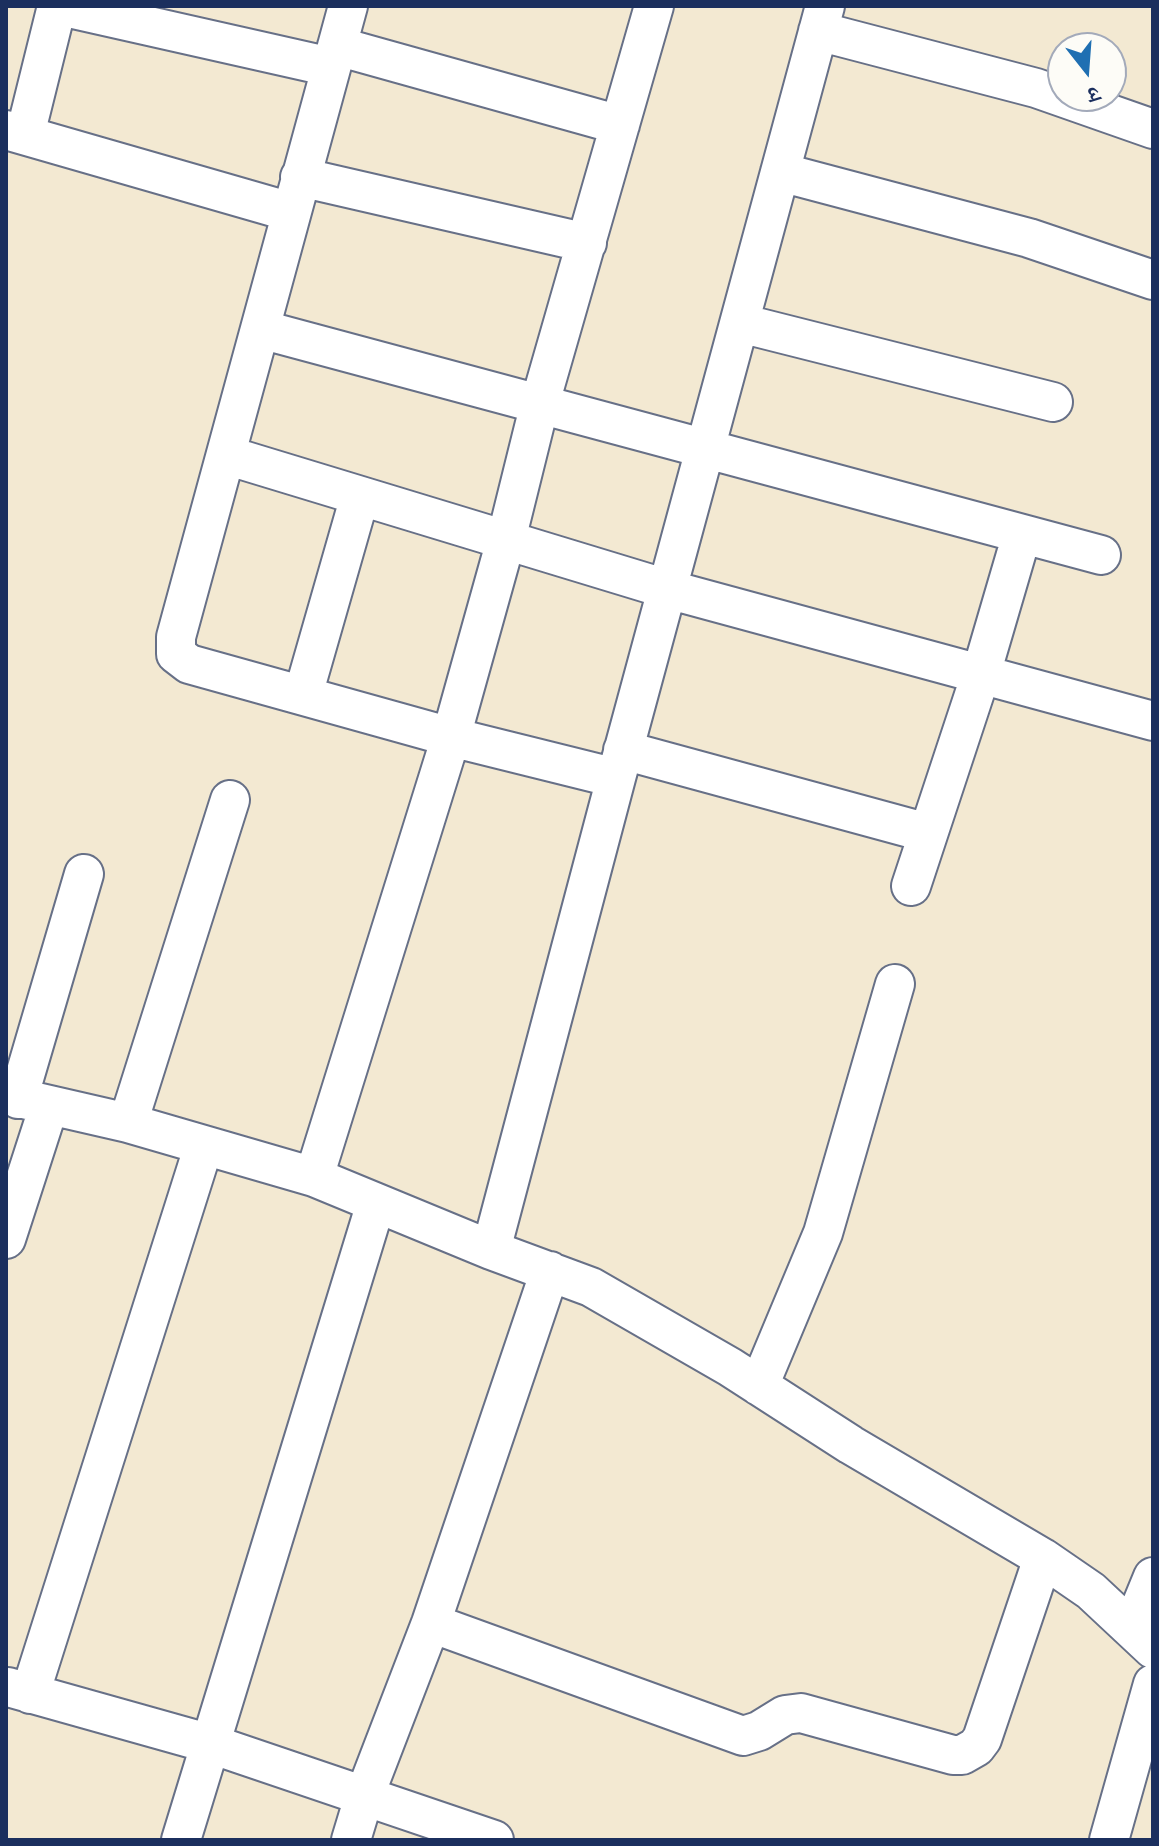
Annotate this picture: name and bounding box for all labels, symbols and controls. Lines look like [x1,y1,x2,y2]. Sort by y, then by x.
north arrow [1047,32,1127,112]
text: उ [1085,81,1102,105]

